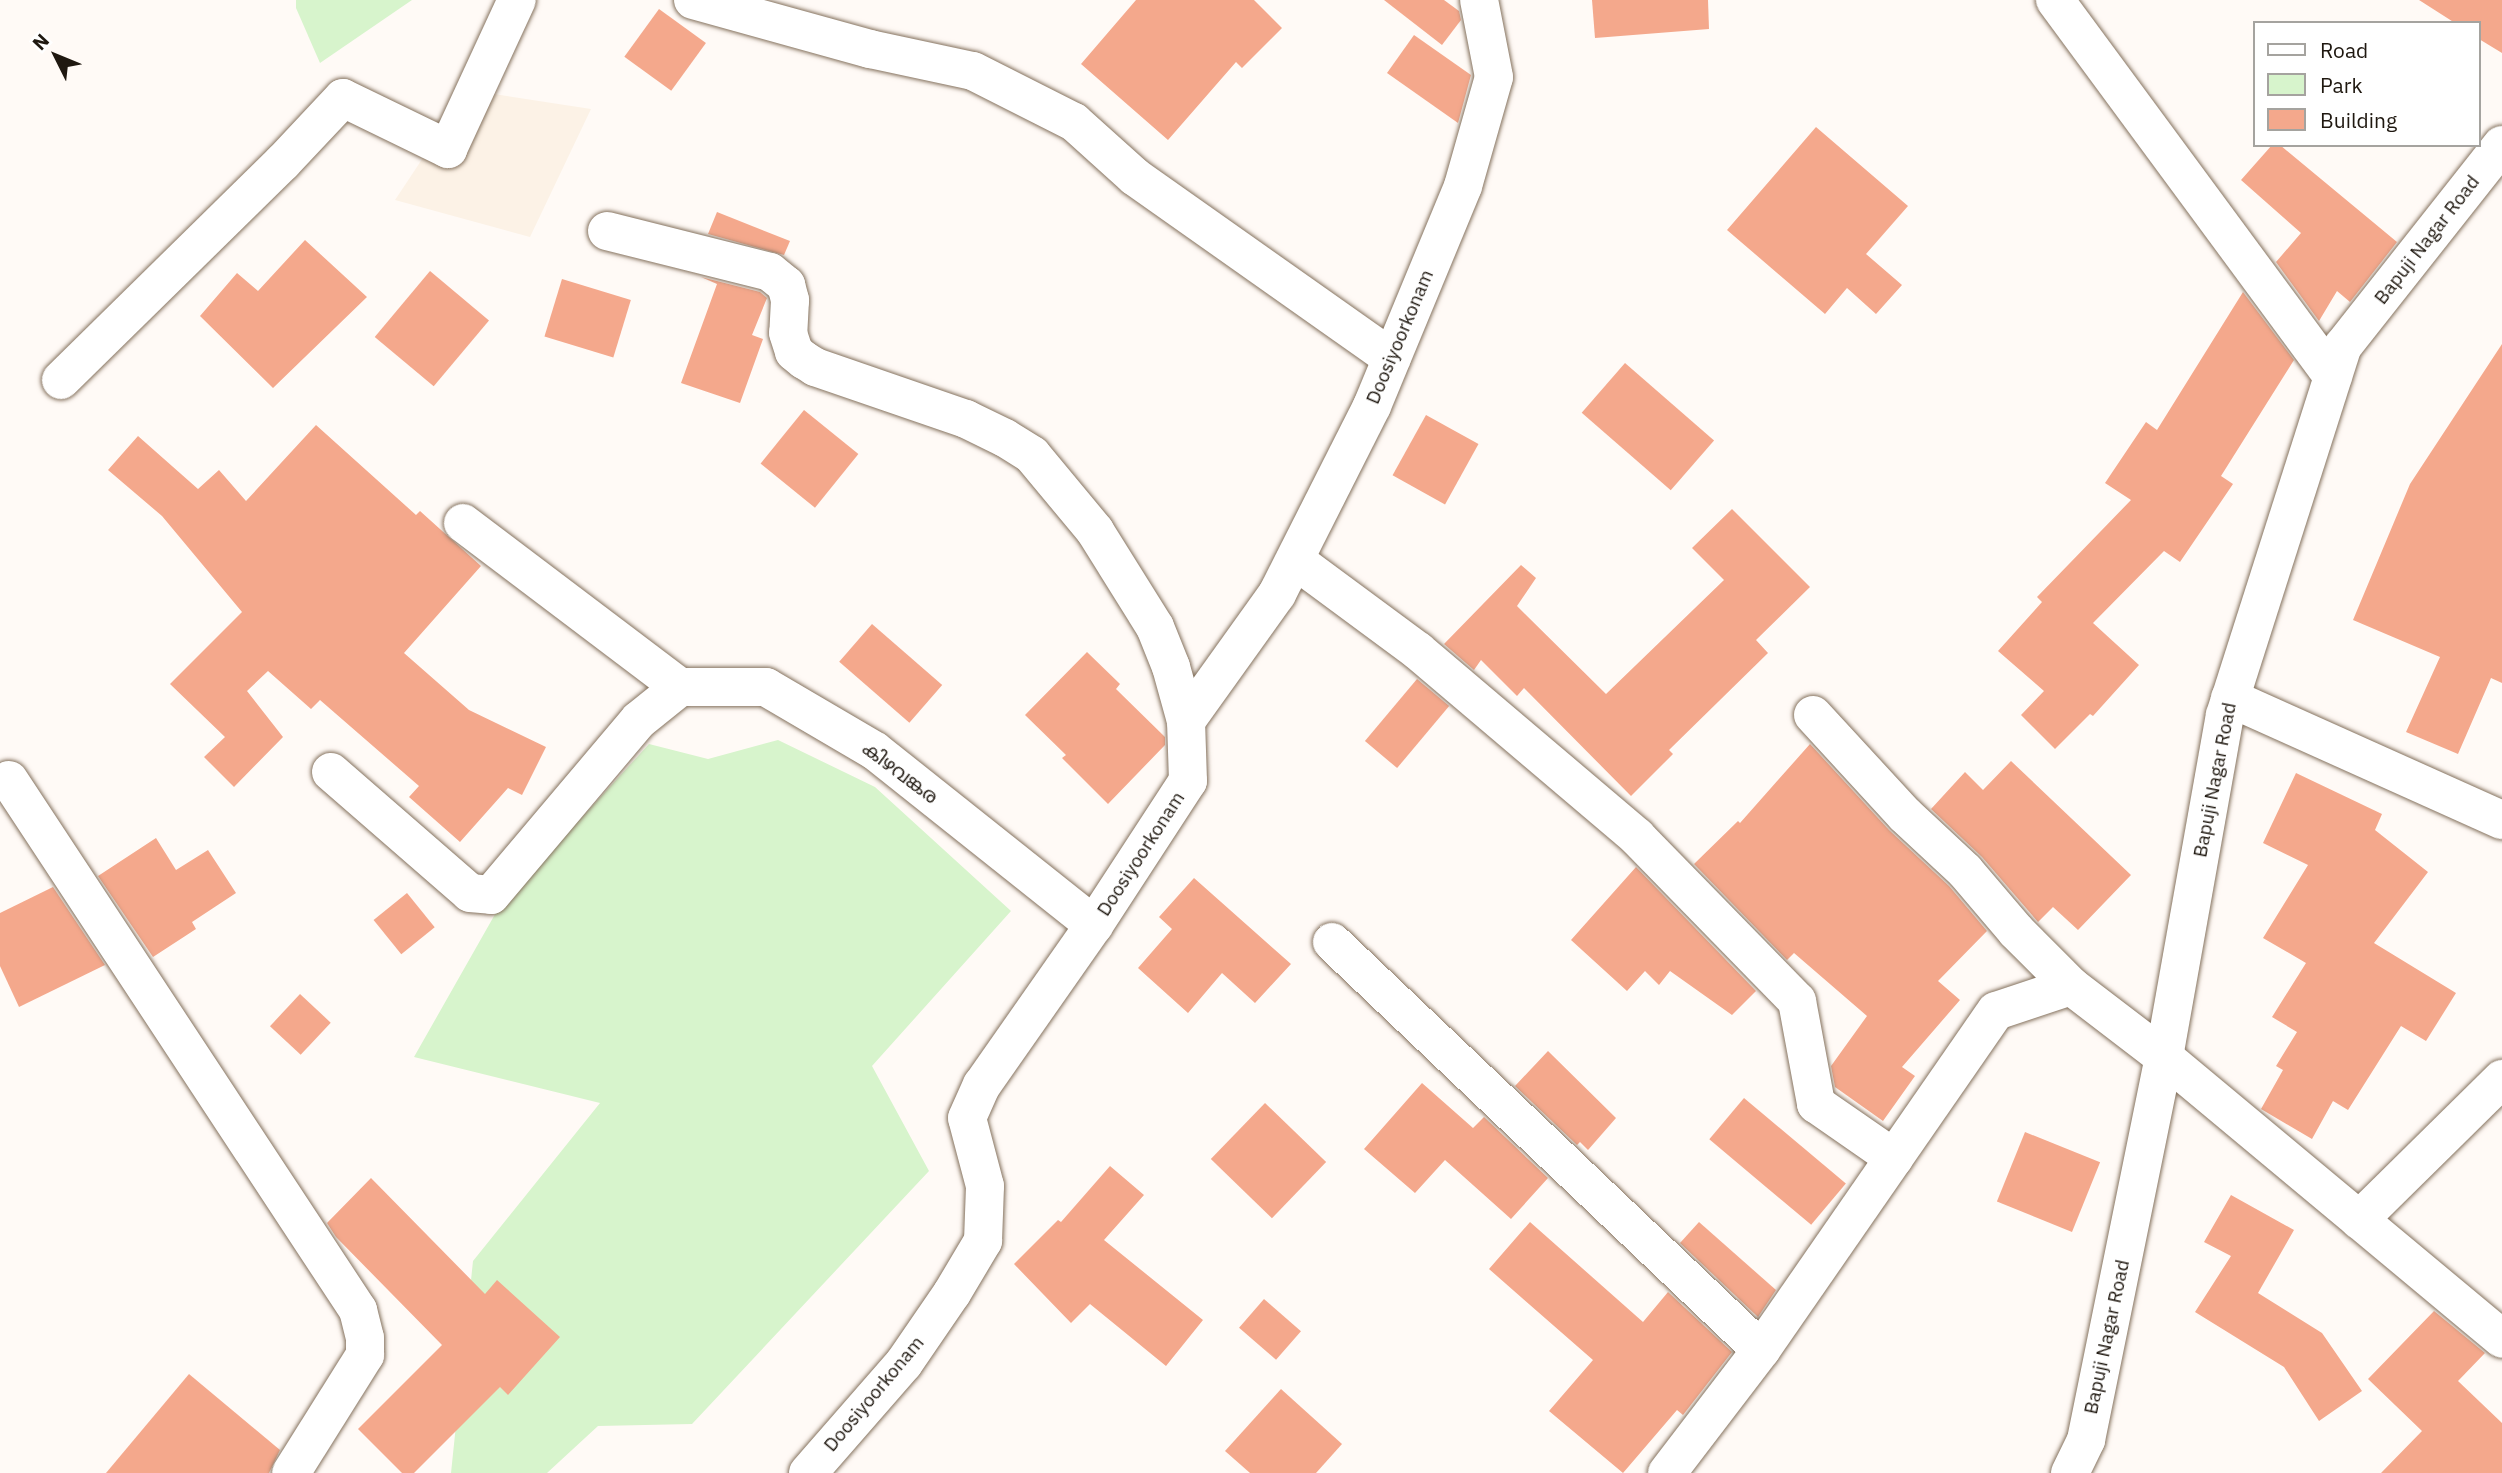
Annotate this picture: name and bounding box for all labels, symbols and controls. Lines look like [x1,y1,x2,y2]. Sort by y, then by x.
north arrow [21,21,91,91]
legend [2254,21,2481,147]
text: N [27,28,54,55]
text: Road [2320,36,2368,64]
text: Park [2320,71,2363,99]
text: Building [2320,106,2397,134]
street label: Bapuji Nagar Road [2370,171,2484,309]
street label: Doosiyoorkonam [1361,266,1439,408]
street label: Bapuji Nagar Road [2189,701,2241,859]
street label: കിഴവങ്കര [858,737,942,809]
street label: Doosiyoorkonam [1092,788,1190,920]
street label: Bapuji Nagar Road [2080,1258,2134,1416]
street label: Doosiyoorkonam [819,1332,929,1456]

